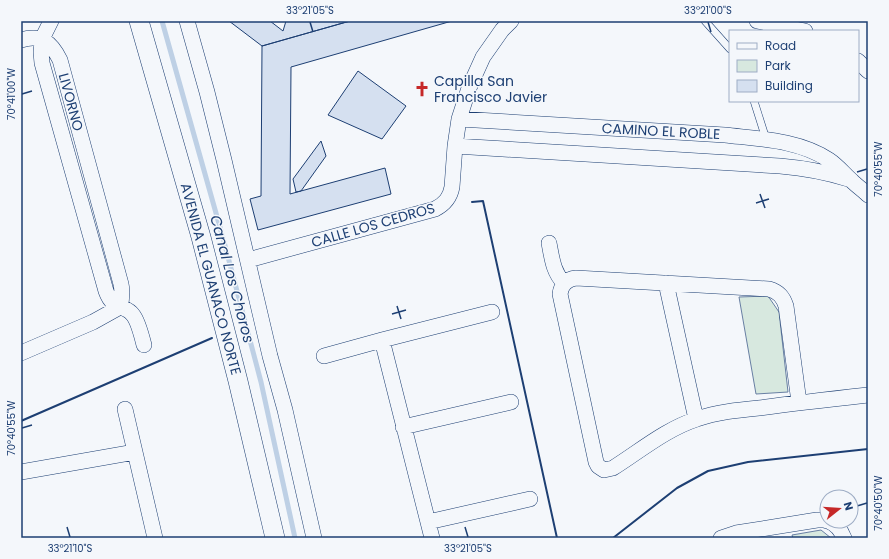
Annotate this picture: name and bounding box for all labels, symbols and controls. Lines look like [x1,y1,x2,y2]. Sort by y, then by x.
text: 33°21'05"S [286,3,334,18]
text: 33°21'00"S [684,3,732,18]
legend [729,30,859,102]
text: Road [765,37,796,54]
text: Park [765,57,792,74]
text: 70°41'00"W [4,68,19,120]
street label: LIVORNO [54,71,88,133]
place label: Capilla San Francisco Javier [434,71,547,107]
text: Building [765,77,813,94]
church icon: Capilla San Francisco Javier [413,80,431,98]
street label: CAMINO EL ROBLE [601,118,721,144]
text: 70°40'55"W [871,141,886,197]
street label: AVENIDA EL GUANACO NORTE [176,181,246,377]
street label: CALLE LOS CEDROS [309,198,437,252]
water label: Canal Los Choros [205,212,260,345]
text: 70°40'55"W [4,400,19,456]
text: 70°40'50"W [871,475,886,531]
north arrow [819,489,859,529]
text: N [840,500,857,512]
text: 33°21'10"S [48,541,92,556]
text: 33°21'05"S [444,541,492,556]

